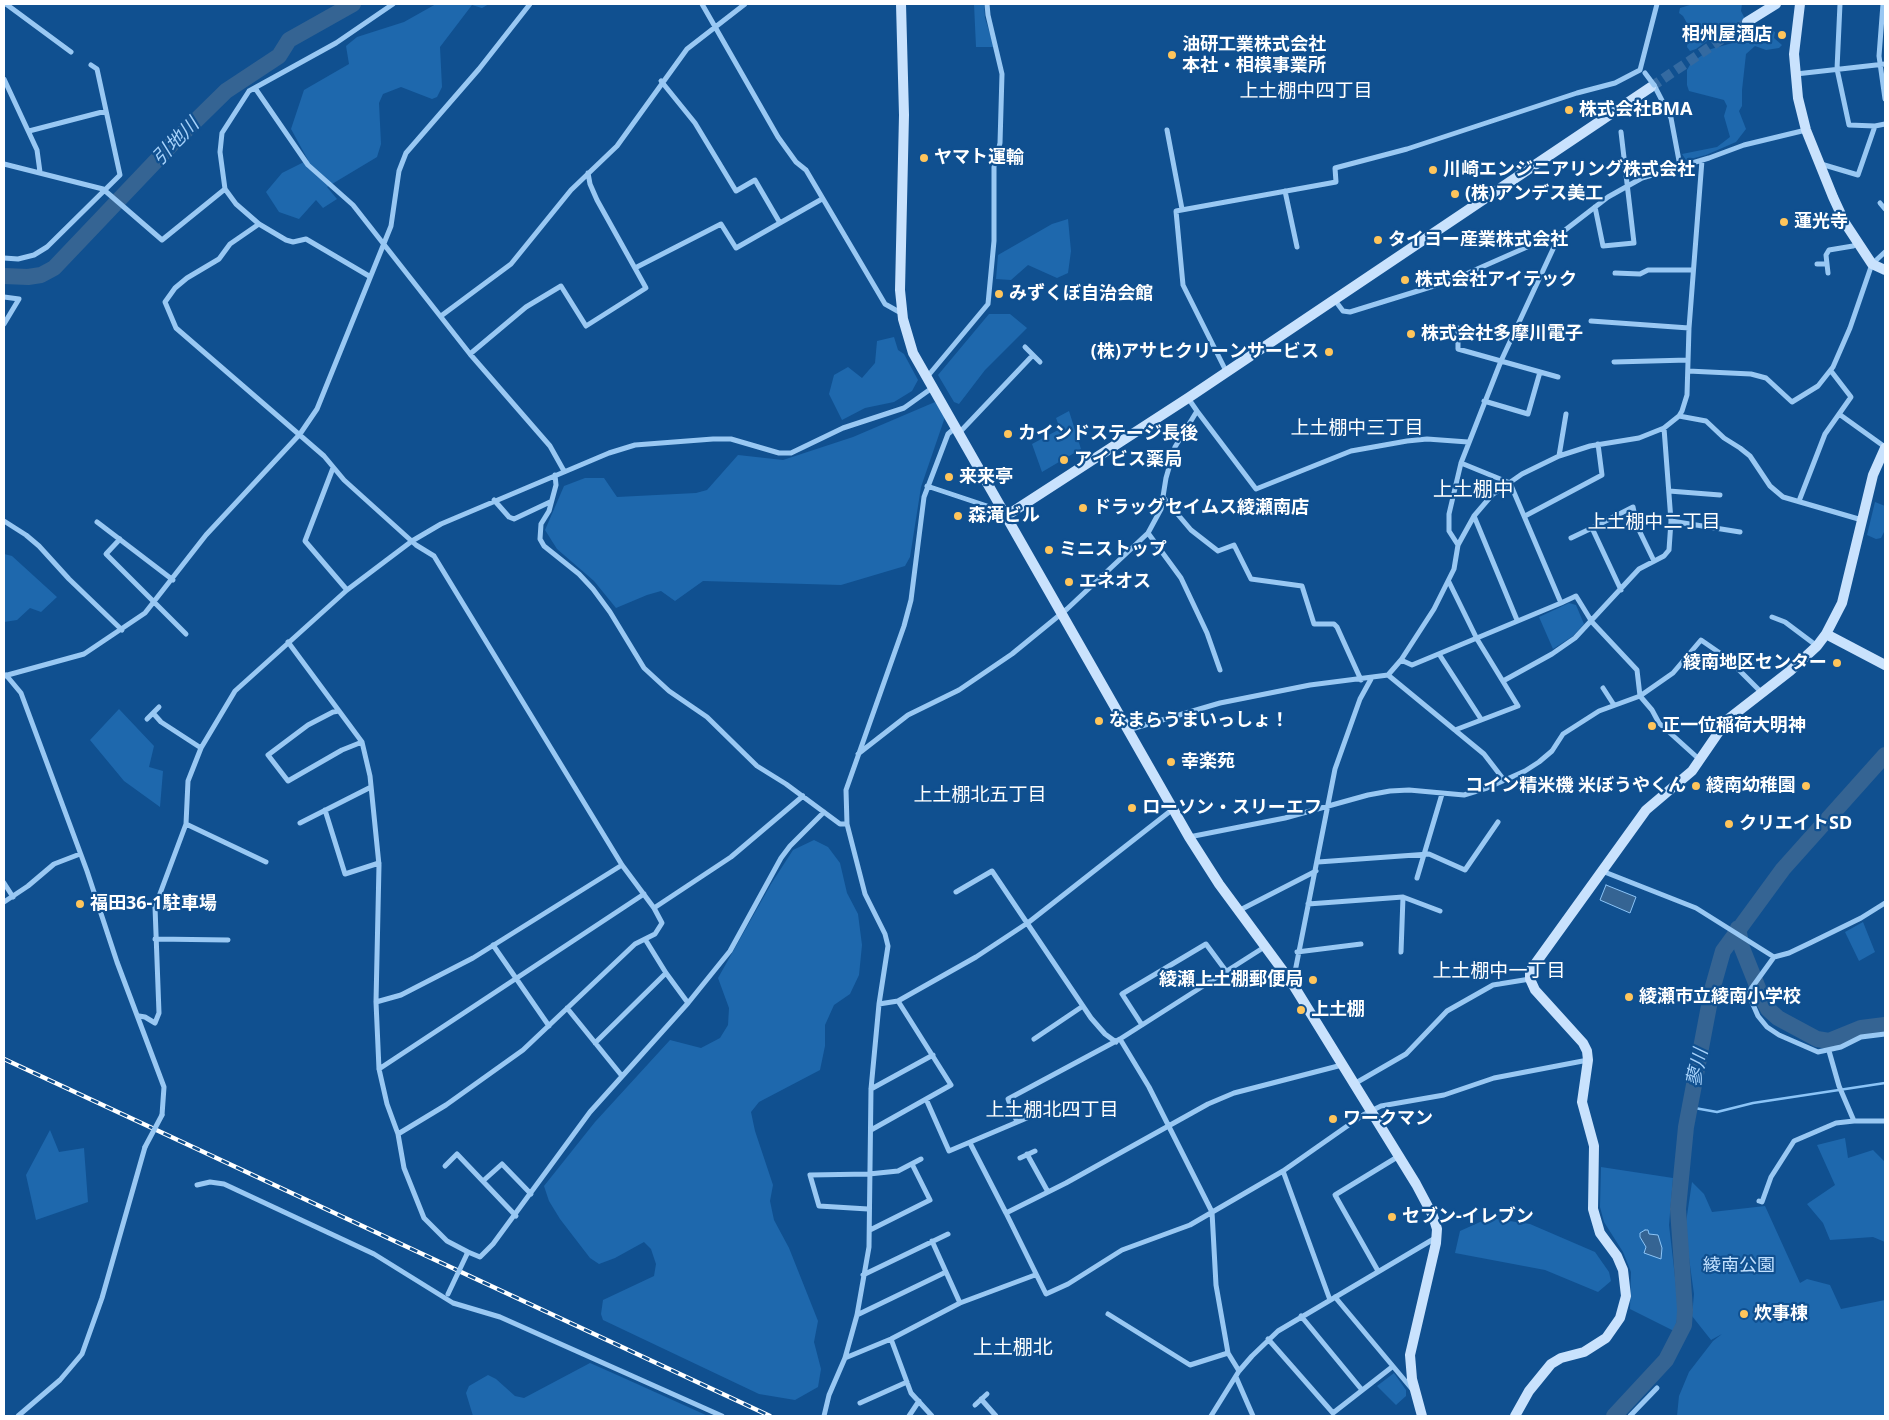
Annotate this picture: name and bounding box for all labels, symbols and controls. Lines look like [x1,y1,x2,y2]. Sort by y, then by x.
place label: 相州屋酒店 [1682,24,1772,46]
marker: 相州屋酒店 [1776,29,1788,41]
place label: 油研工業株式会社 本社・相模事業所 [1182,34,1326,76]
marker: 油研工業株式会社 本社・相模事業所 [1166,49,1178,61]
district label: 上土棚中四丁目 [1240,81,1372,103]
place label: 株式会社BMA [1579,99,1692,121]
marker: 株式会社BMA [1563,104,1575,116]
water label: 引地川 [148,114,204,170]
place label: ヤマト運輸 [934,147,1024,169]
marker: ヤマト運輸 [918,152,930,164]
place label: 川崎エンジニアリング株式会社 [1443,159,1695,181]
marker: 川崎エンジニアリング株式会社 [1427,164,1439,176]
place label: (株)アンデス美工 [1465,183,1603,205]
marker: (株)アンデス美工 [1449,188,1461,200]
place label: 蓮光寺 [1794,211,1848,233]
marker: 蓮光寺 [1778,216,1790,228]
place label: タイヨー産業株式会社 [1388,229,1568,251]
marker: タイヨー産業株式会社 [1372,234,1384,246]
place label: 株式会社アイテック [1415,269,1577,291]
marker: 株式会社アイテック [1399,274,1411,286]
place label: みずくぼ自治会館 [1009,283,1153,305]
marker: みずくぼ自治会館 [993,288,1005,300]
place label: 株式会社多摩川電子 [1421,323,1583,345]
marker: 株式会社多摩川電子 [1405,328,1417,340]
place label: (株)アサヒクリーンサービス [1091,341,1319,363]
marker: (株)アサヒクリーンサービス [1323,346,1335,358]
district label: 上土棚中三丁目 [1291,418,1423,440]
place label: カインドステージ長後 [1018,423,1198,445]
marker: カインドステージ長後 [1002,428,1014,440]
place label: アイビス薬局 [1074,449,1182,471]
marker: アイビス薬局 [1058,454,1070,466]
place label: 来来亭 [959,466,1013,488]
marker: 来来亭 [943,471,955,483]
district label: 上土棚中 [1433,478,1513,502]
place label: ドラッグセイムス綾瀬南店 [1093,497,1309,519]
marker: ドラッグセイムス綾瀬南店 [1077,502,1089,514]
place label: 森滝ビル [968,505,1040,527]
marker: 森滝ビル [952,510,964,522]
district label: 上土棚中二丁目 [1588,512,1720,534]
place label: ミニストップ [1059,539,1167,561]
marker: ミニストップ [1043,544,1055,556]
place label: エネオス [1079,571,1151,593]
marker: エネオス [1063,576,1075,588]
place label: 綾南地区センター [1683,652,1827,674]
marker: 綾南地区センター [1831,657,1843,669]
place label: なまらうまいっしょ！ [1109,710,1289,732]
marker: なまらうまいっしょ！ [1093,715,1105,727]
place label: 正一位稲荷大明神 [1662,715,1806,737]
marker: 正一位稲荷大明神 [1646,720,1658,732]
place label: 幸楽苑 [1181,751,1235,773]
marker: 幸楽苑 [1165,756,1177,768]
place label: コイン精米機 米ぼうやくん [1465,775,1686,797]
place label: 綾南幼稚園 [1706,775,1796,797]
marker: コイン精米機 米ぼうやくん [1690,780,1702,792]
marker: 綾南幼稚園 [1800,780,1812,792]
district label: 上土棚北五丁目 [914,785,1046,807]
place label: ローソン・スリーエフ [1142,797,1322,819]
marker: ローソン・スリーエフ [1126,802,1138,814]
place label: クリエイトSD [1739,813,1852,835]
marker: クリエイトSD [1723,818,1735,830]
place label: 福田36-1駐車場 [90,893,217,915]
marker: 福田36-1駐車場 [74,898,86,910]
district label: 上土棚中一丁目 [1433,961,1565,983]
place label: 綾瀬上土棚郵便局 [1159,969,1303,991]
marker: 綾瀬上土棚郵便局 [1307,974,1319,986]
place label: 綾瀬市立綾南小学校 [1639,986,1801,1008]
marker: 綾瀬市立綾南小学校 [1623,991,1635,1003]
place label: 上土棚 [1311,999,1365,1021]
marker: 上土棚 [1295,1004,1307,1016]
water label: 蓼川 [1683,1047,1713,1089]
district label: 上土棚北四丁目 [986,1100,1118,1122]
place label: ワークマン [1343,1108,1433,1130]
marker: ワークマン [1327,1113,1339,1125]
place label: セブン-イレブン [1402,1206,1534,1228]
marker: セブン-イレブン [1386,1211,1398,1223]
park label: 綾南公園 [1703,1255,1775,1277]
place label: 炊事棟 [1754,1303,1808,1325]
marker: 炊事棟 [1738,1308,1750,1320]
district label: 上土棚北 [973,1336,1053,1360]

